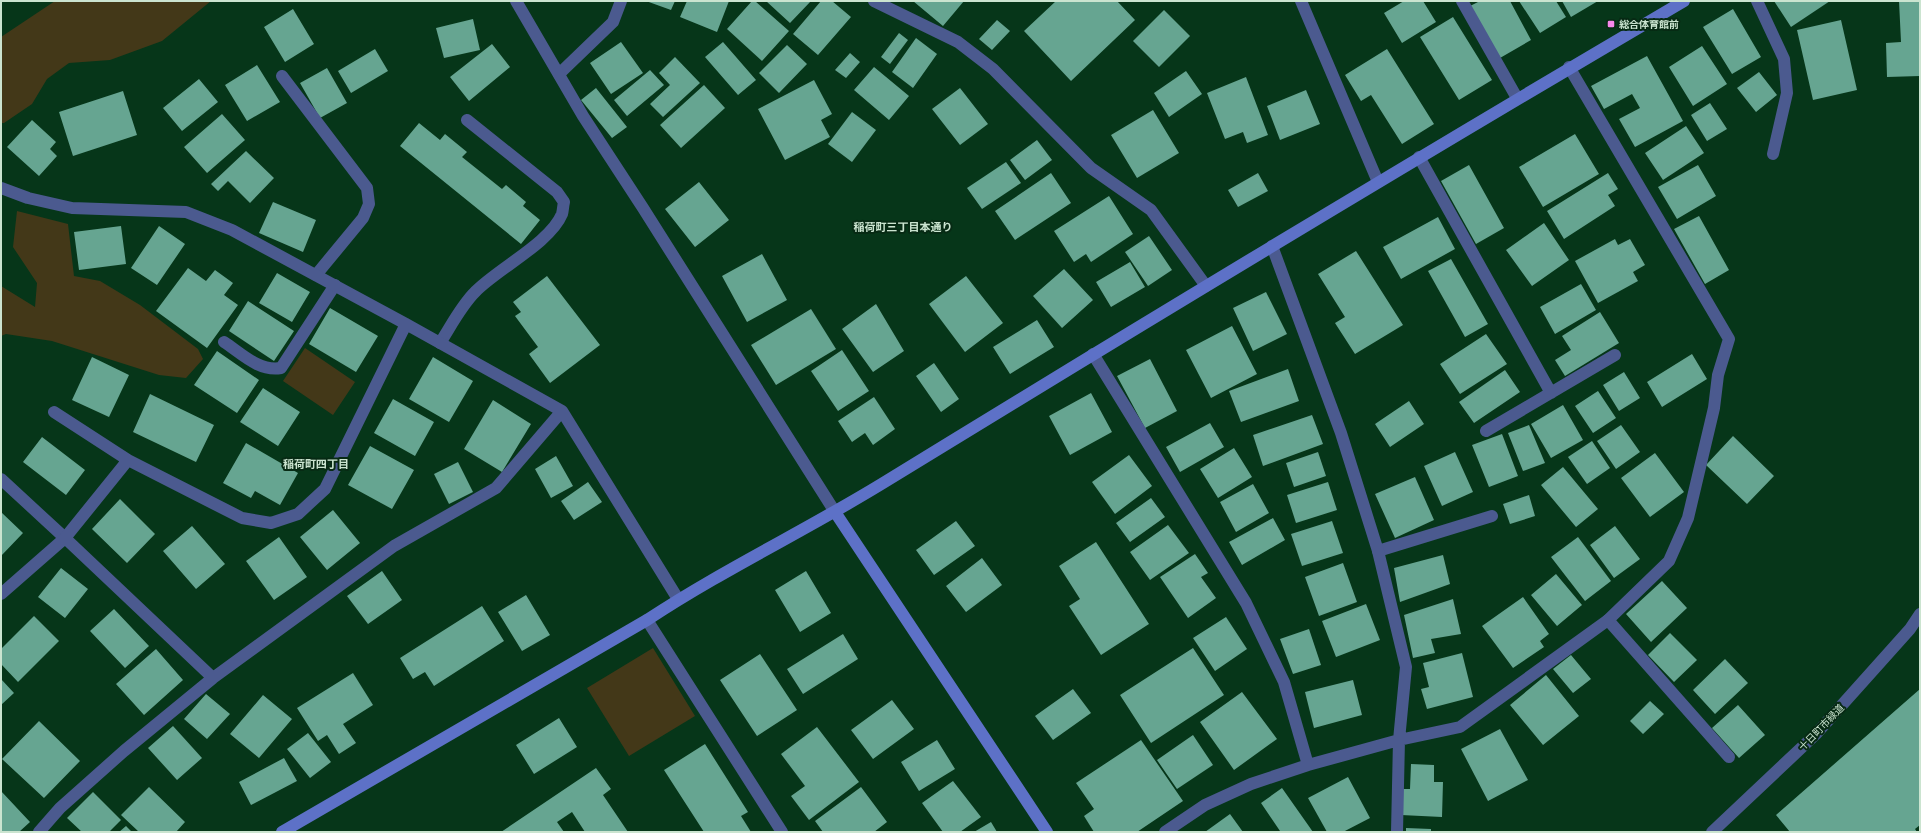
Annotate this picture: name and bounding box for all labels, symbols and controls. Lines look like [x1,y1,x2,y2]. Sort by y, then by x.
marker: 総合体育館前 [1606,19,1616,29]
place label: 総合体育館前 [1619,19,1679,31]
district label: 稲荷町三丁目本通り [854,221,953,234]
district label: 稲荷町四丁目 [283,458,349,471]
street label: 十日町市緑道 [1797,702,1847,753]

